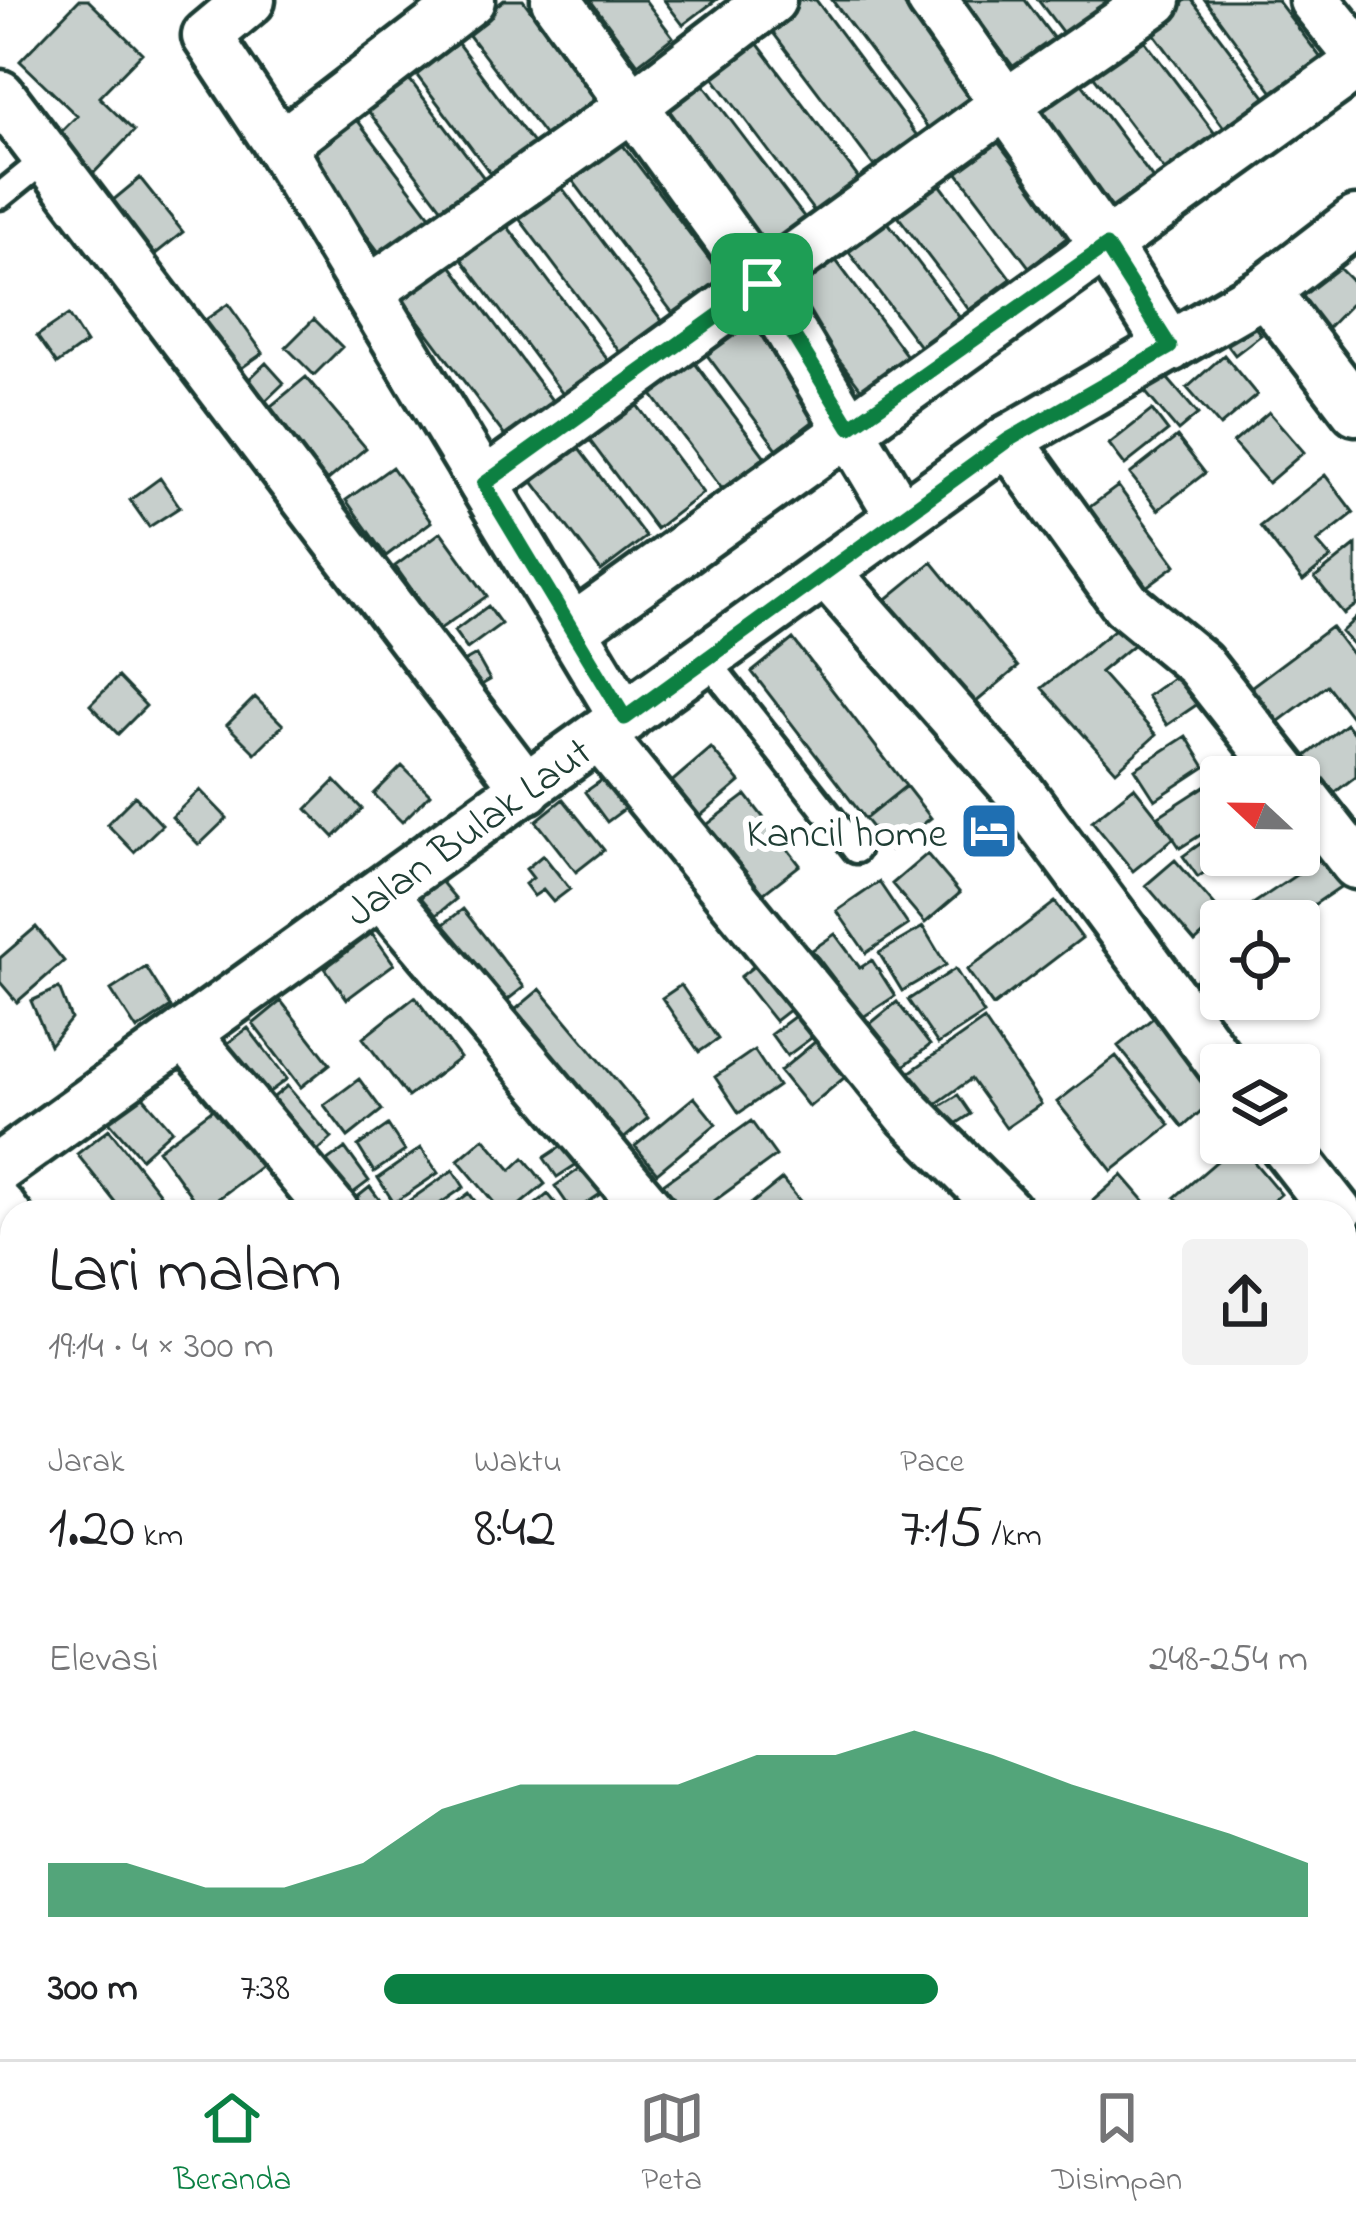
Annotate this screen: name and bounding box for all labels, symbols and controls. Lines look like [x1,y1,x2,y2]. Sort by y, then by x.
pin [711,233,813,335]
icon: arrive [729,251,795,317]
street label: Jalan Bulak Laut [334,724,606,944]
north arrow [1200,756,1320,876]
map controls [1200,756,1320,1164]
hotel icon: Kancil home [958,800,1020,862]
place label: Kancil home [746,805,947,866]
button: locate [1200,900,1320,1020]
button: layers [1200,1044,1320,1164]
text: Lari malam [48,1226,342,1322]
button: share [1182,1239,1308,1365]
text: 19:14 · 4 × 300 m [48,1319,274,1376]
text: Jarak [48,1439,124,1487]
text: Waktu [474,1439,562,1487]
text: Pace [900,1439,964,1487]
text: 1.20 [48,1487,135,1574]
text: 8:42 [474,1487,556,1574]
text: 7:15 [900,1487,983,1574]
text: km [135,1513,183,1561]
text: /km [983,1513,1042,1561]
text: Elevasi [48,1632,159,1689]
text: 248–254 m [1149,1632,1308,1689]
text: 300 m [48,1961,138,2018]
text: 7:38 [240,1961,290,2018]
tab: Beranda [174,2085,291,2205]
tab: Peta [639,2085,705,2205]
tab: Disimpan [1052,2085,1182,2205]

